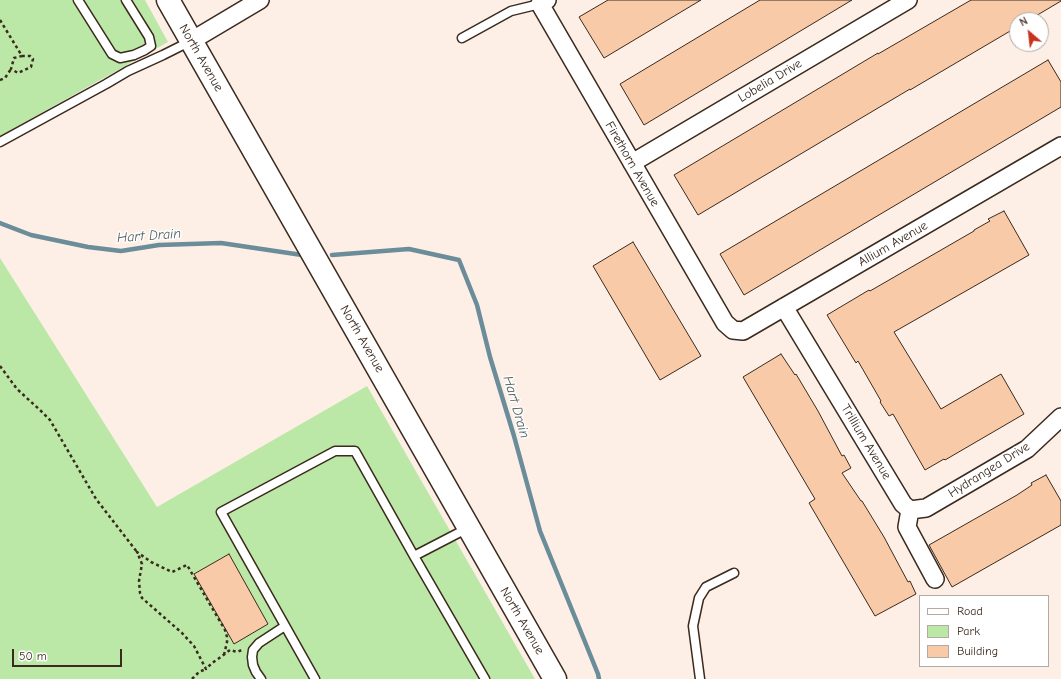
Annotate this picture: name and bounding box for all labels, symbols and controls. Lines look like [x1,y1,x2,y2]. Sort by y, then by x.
north arrow [1009,12,1049,52]
text: N [1017,14,1030,29]
street label: North Avenue [175,22,227,94]
street label: Lobelia Drive [735,56,805,106]
street label: Firethorn Avenue [601,119,663,209]
street label: Allium Avenue [856,218,930,270]
water label: Hart Drain [116,225,182,247]
street label: North Avenue [336,303,388,375]
water label: Hart Drain [499,374,533,440]
street label: Trillium Avenue [837,402,895,482]
street label: Hydrangea Drive [945,439,1033,501]
street label: North Avenue [496,585,548,657]
legend [919,595,1049,667]
text: Road [957,604,983,618]
text: Park [957,624,980,638]
scale bar [14,641,124,667]
text: Building [957,644,998,658]
text: 50 m [19,649,47,663]

